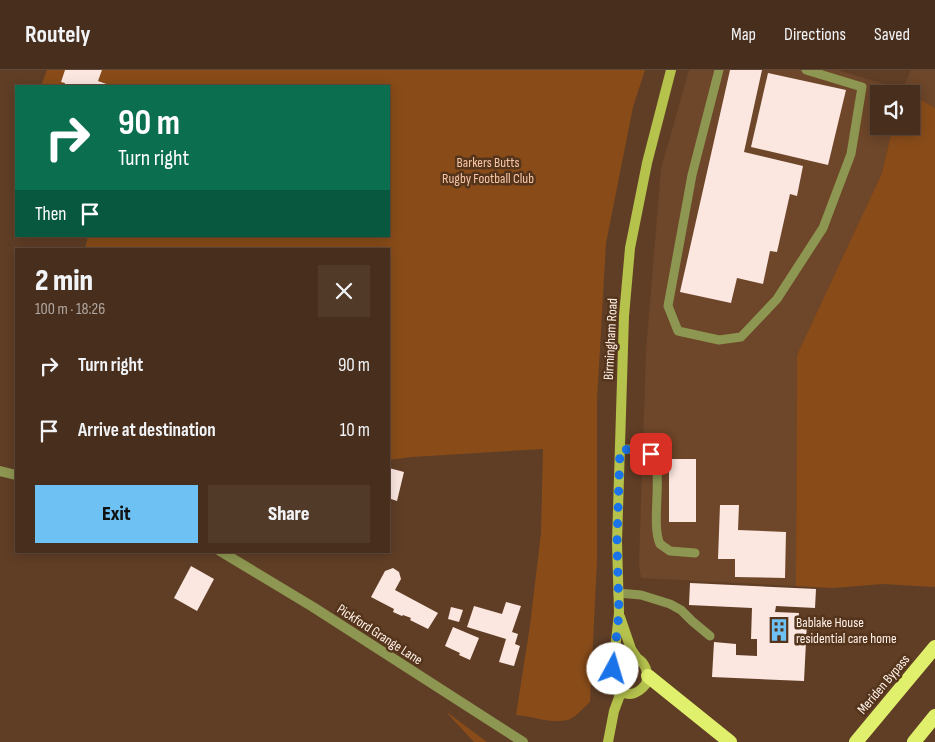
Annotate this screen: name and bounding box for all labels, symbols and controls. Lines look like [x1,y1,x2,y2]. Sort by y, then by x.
text: Routely [25,20,90,49]
text: Map [731,24,756,45]
text: Directions [784,24,846,45]
text: Saved [874,24,910,45]
map controls [870,85,920,135]
button: sound [870,85,920,135]
text: 90 m [118,102,180,145]
icon: right [35,105,100,170]
text: Turn right [118,145,189,172]
park label: Barkers Butts Rugby Football Club [442,154,534,187]
icon: arrive [76,200,104,228]
text: Then [35,203,66,226]
text: 2 min [35,263,93,299]
button: close [318,265,370,317]
street label: Birmingham Road [600,298,621,380]
text: 100 m · 18:26 [35,300,105,319]
icon: right [35,352,63,380]
text: Turn right [78,354,143,377]
text: 90 m [338,354,370,377]
icon: arrive [35,417,63,445]
text: Arrive at destination [78,419,216,442]
text: 10 m [340,419,370,442]
pin [630,433,672,475]
icon: arrive [637,440,665,468]
button: Exit [35,485,198,543]
button: Share [208,485,370,543]
street label: Pickford Grange Lane [334,600,426,668]
place label: Bablake House residential care home [796,614,897,647]
building icon: Bablake House residential care home [766,617,792,643]
position arrow [586,642,638,694]
street label: Meriden Bypass [853,651,913,718]

